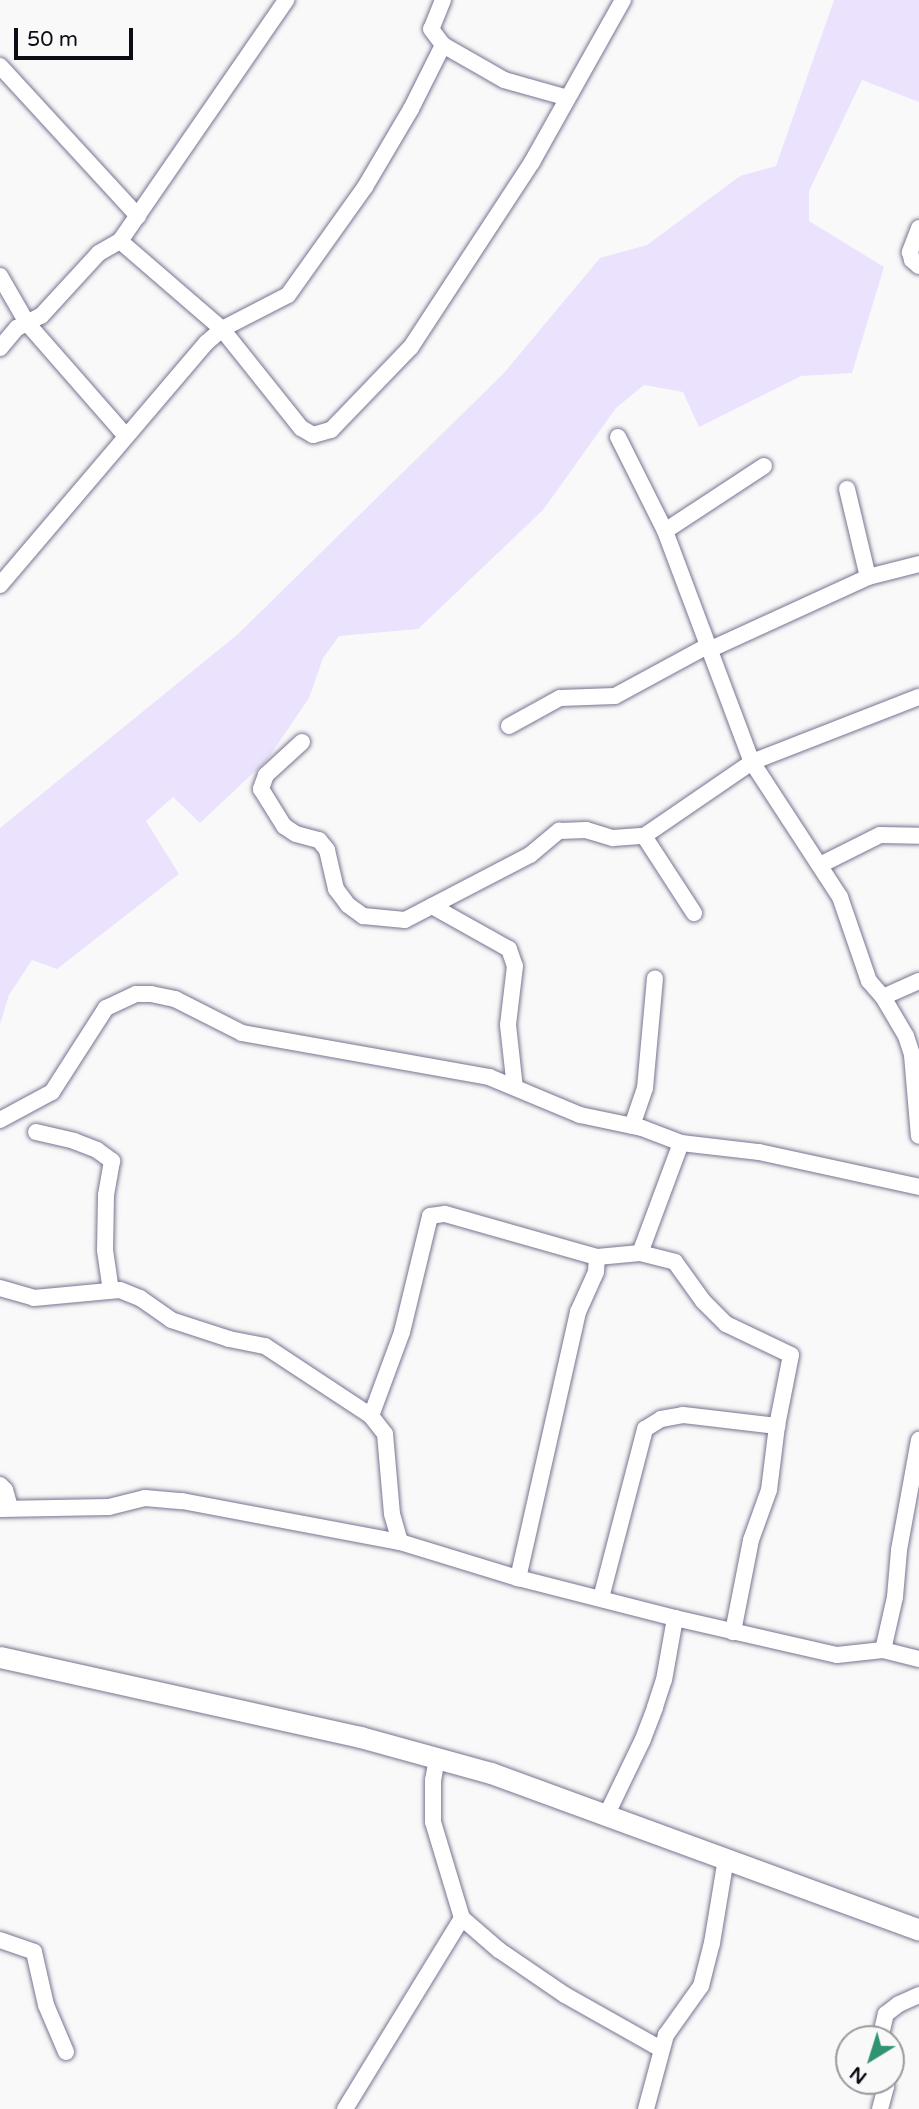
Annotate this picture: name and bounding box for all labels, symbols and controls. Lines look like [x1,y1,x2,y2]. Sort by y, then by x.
scale bar [18,14,136,58]
text: 50 m [27,27,78,52]
north arrow [835,2025,905,2095]
text: N [846,2062,871,2088]

